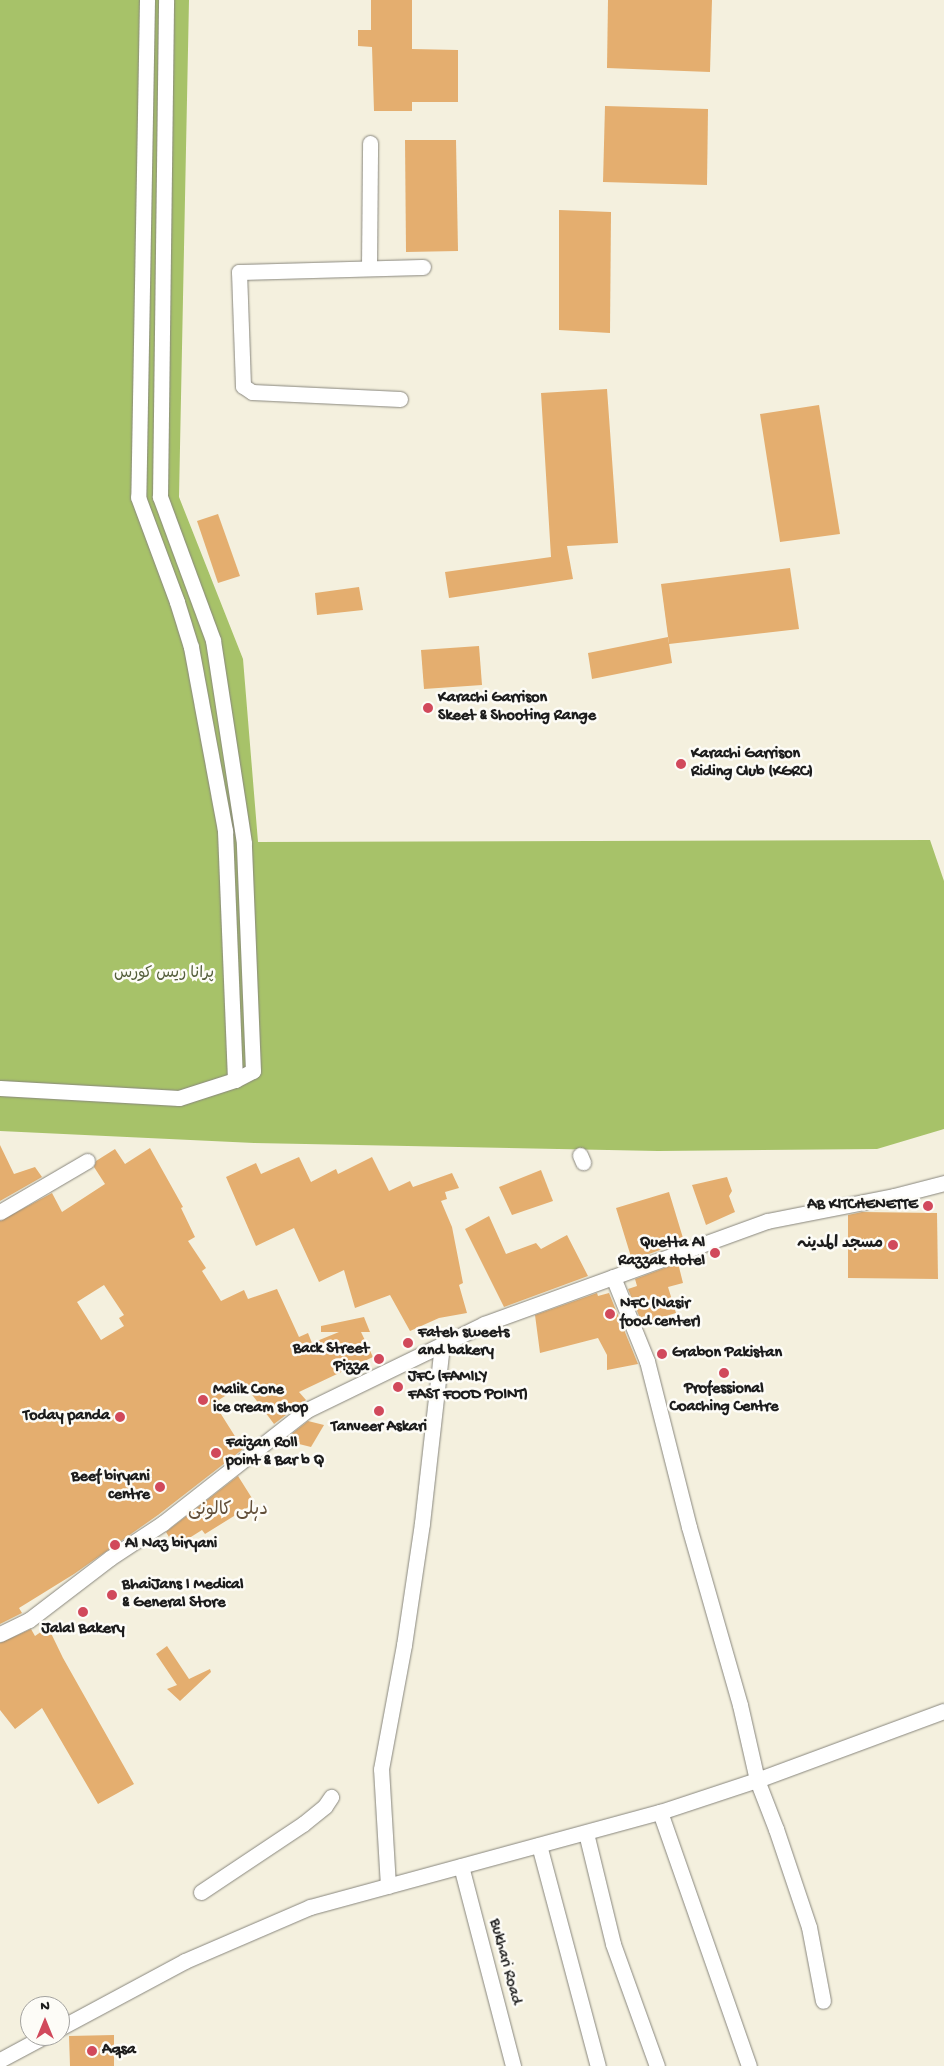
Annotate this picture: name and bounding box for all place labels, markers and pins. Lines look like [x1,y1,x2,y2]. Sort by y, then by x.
place label: Karachi Garrison Skeet & Shooting Range [438,689,596,727]
marker: Karachi Garrison Skeet & Shooting Range [422,702,434,714]
place label: Karachi Garrison Riding Club (KGRC) [691,745,813,783]
marker: Karachi Garrison Riding Club (KGRC) [675,758,687,770]
place label: AB KITCHENETTE [807,1196,918,1216]
marker: AB KITCHENETTE [922,1200,934,1212]
place label: Quetta Al Razzak Hotel [618,1234,705,1272]
place label: مسجد المدینہ [797,1235,883,1255]
marker: مسجد المدینہ [887,1239,899,1251]
marker: Quetta Al Razzak Hotel [709,1247,721,1259]
place label: NFC (Nasir food center) [620,1295,701,1333]
marker: NFC (Nasir food center) [604,1308,616,1320]
place label: Fateh sweets and bakery [418,1324,509,1362]
marker: Fateh sweets and bakery [402,1337,414,1349]
place label: Back Street Pizza [293,1340,369,1378]
place label: Grabon Pakistan [672,1344,782,1364]
marker: Grabon Pakistan [656,1348,668,1360]
marker: Back Street Pizza [373,1353,385,1365]
marker: Professional Coaching Centre [718,1367,730,1379]
place label: JFC (FAMILY FAST FOOD POINT) [408,1368,528,1406]
place label: Professional Coaching Centre [670,1380,778,1418]
place label: Malik Cone ice cream shop [213,1381,308,1419]
marker: JFC (FAMILY FAST FOOD POINT) [392,1381,404,1393]
marker: Malik Cone ice cream shop [197,1394,209,1406]
marker: Tanveer Askari [373,1405,385,1417]
place label: Today panda [23,1407,110,1427]
marker: Today panda [114,1411,126,1423]
place label: Tanveer Askari [331,1418,427,1438]
place label: Faizan Roll point & Bar b Q [226,1434,324,1472]
marker: Faizan Roll point & Bar b Q [210,1447,222,1459]
place label: Beef biryani centre [71,1468,150,1506]
marker: Beef biryani centre [154,1481,166,1493]
place label: Al Naz biryani [125,1535,217,1555]
marker: Al Naz biryani [109,1539,121,1551]
place label: BhaiJans I Medical & General Store [122,1576,243,1614]
marker: BhaiJans I Medical & General Store [106,1589,118,1601]
marker: Jalal Bakery [77,1606,89,1618]
place label: Jalal Bakery [41,1620,125,1640]
place label: Aqsa [102,2041,136,2061]
marker: Aqsa [86,2045,98,2057]

